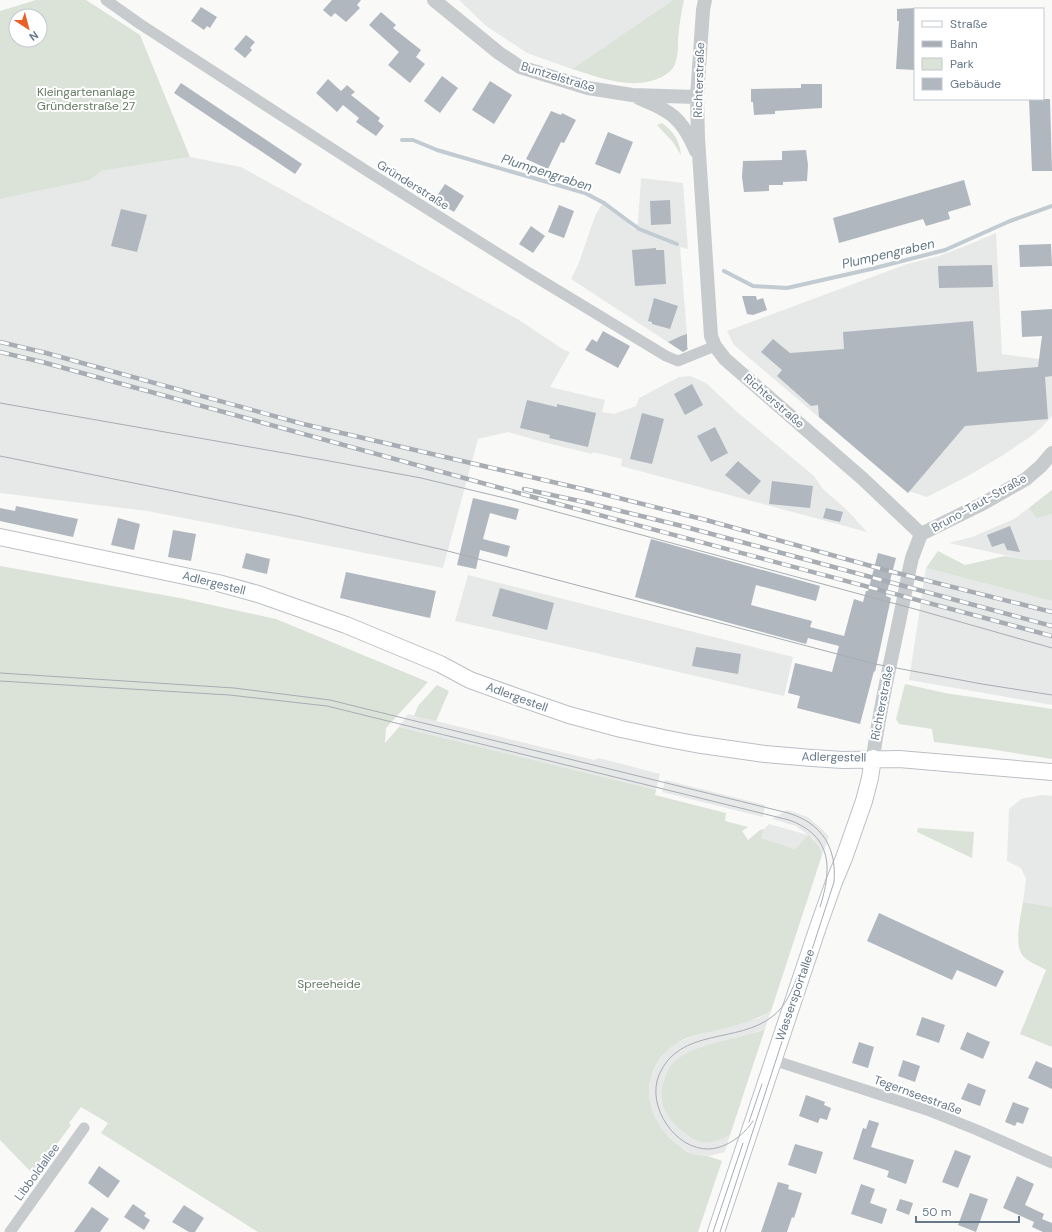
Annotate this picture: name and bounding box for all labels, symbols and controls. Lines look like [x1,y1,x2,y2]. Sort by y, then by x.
north arrow [8,8,48,48]
legend [914,8,1044,100]
text: Straße [950,16,987,32]
text: N [27,28,41,44]
text: Bahn [950,36,978,52]
street label: Richterstraße [690,42,708,118]
text: Park [950,56,974,72]
street label: Buntzelstraße [519,58,597,96]
text: Gebäude [950,76,1001,92]
park label: Kleingartenanlage Gründerstraße 27 [37,84,135,114]
water label: Plumpengraben [499,150,594,195]
street label: Gründerstraße [374,156,452,214]
water label: Plumpengraben [840,235,936,272]
street label: Richterstraße [740,370,808,432]
street label: Bruno-Taut-Straße [929,470,1029,536]
street label: Adlergestell [181,567,247,599]
street label: Richterstraße [867,664,897,742]
street label: Adlergestell [484,678,550,716]
street label: Adlergestell [802,748,866,766]
street label: Wassersportallee [772,947,818,1043]
park label: Spreeheide [297,976,361,992]
street label: Tegernseestraße [872,1072,964,1118]
street label: Libboldallee [11,1140,63,1204]
scale bar [916,1198,1019,1224]
text: 50 m [922,1204,951,1220]

